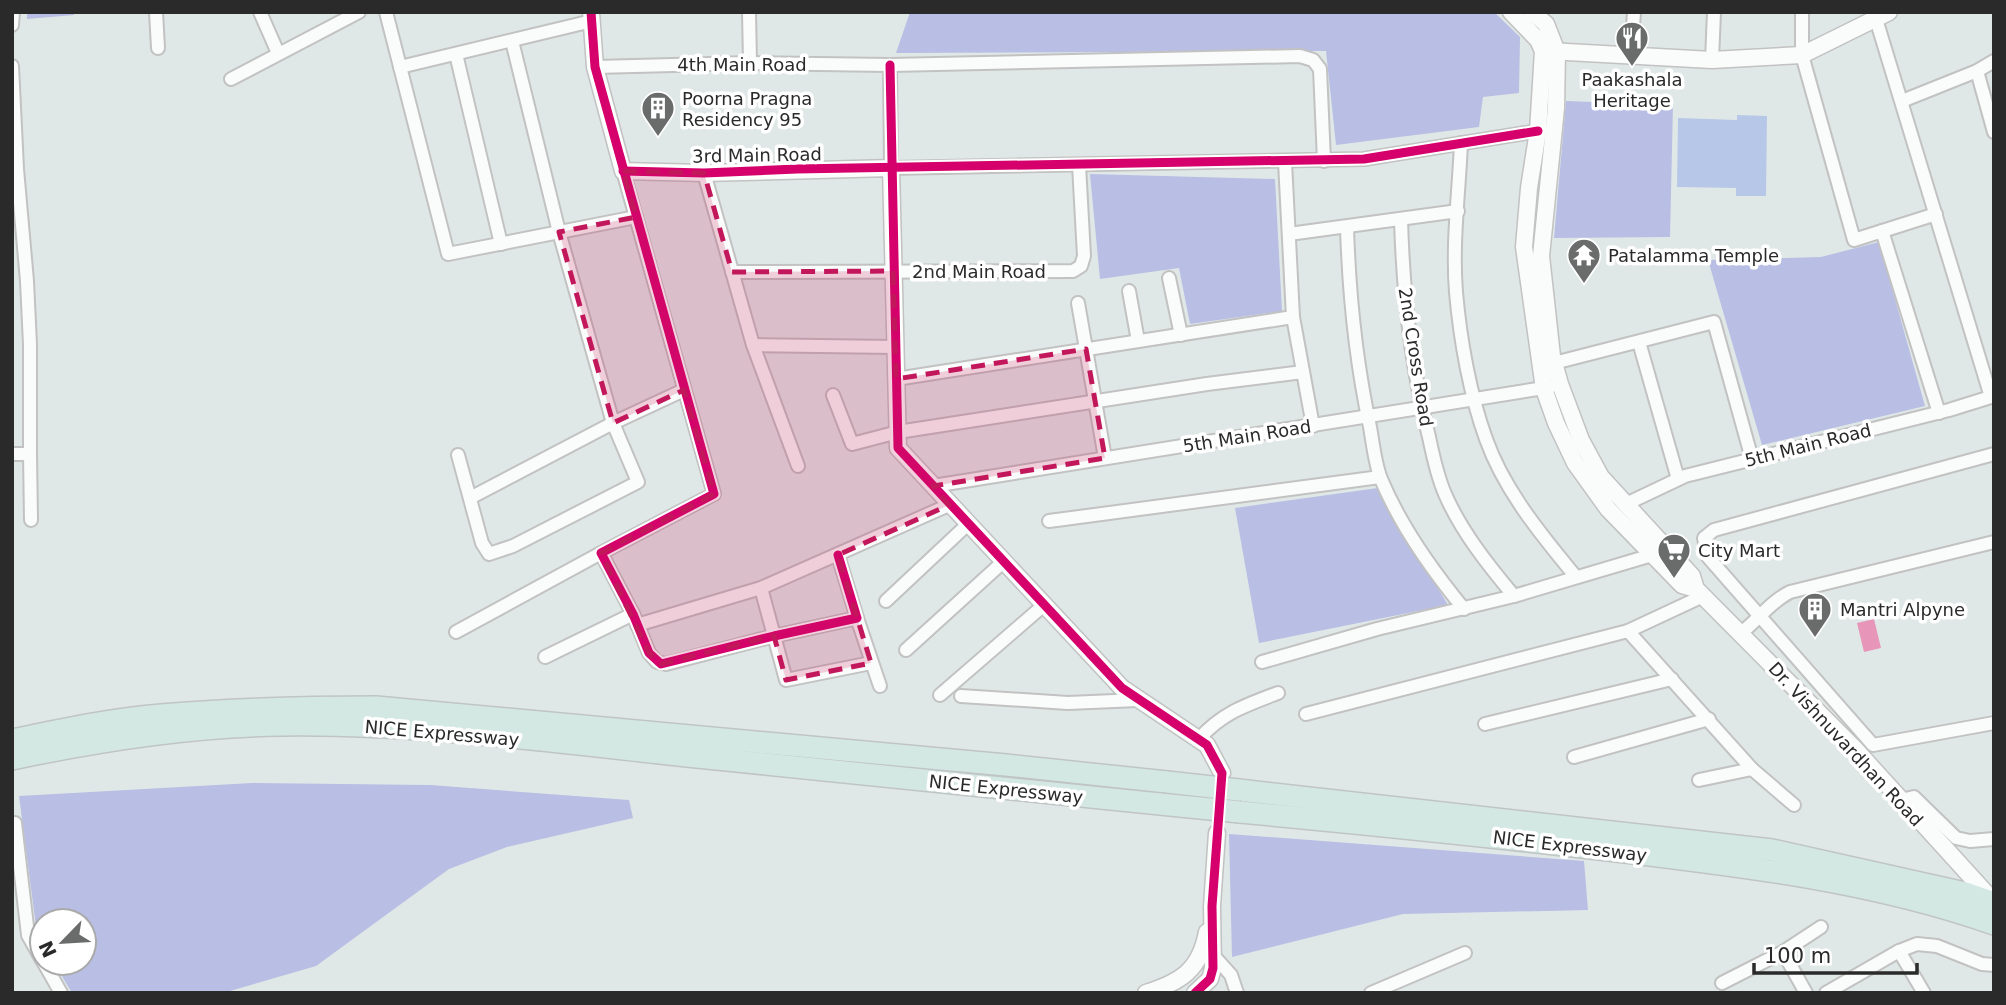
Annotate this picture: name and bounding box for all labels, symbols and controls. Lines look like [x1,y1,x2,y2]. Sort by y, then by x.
restaurant icon: Paakashala Heritage [1613,19,1651,68]
street label: 4th Main Road [677,54,807,75]
place label: Paakashala Heritage [1581,69,1683,111]
place label: Poorna Pragna Residency 95 [682,88,812,130]
building icon: Poorna Pragna Residency 95 [639,89,677,138]
street label: 3rd Main Road [692,143,822,167]
temple icon: Patalamma Temple [1565,236,1603,285]
place label: Patalamma Temple [1608,245,1779,266]
street label: 2nd Main Road [912,261,1046,282]
street label: 2nd Cross Road [1395,286,1437,428]
street label: 5th Main Road [1181,416,1313,456]
street label: 5th Main Road [1743,419,1873,471]
supermarket icon: City Mart [1655,531,1693,580]
place label: City Mart [1698,540,1780,561]
building icon: Mantri Alpyne [1796,590,1834,639]
place label: Mantri Alpyne [1840,599,1965,620]
street label: Dr. Vishnuvardhan Road [1764,658,1928,830]
street label: NICE Expressway [364,716,521,750]
street label: NICE Expressway [928,770,1085,808]
street label: NICE Expressway [1492,826,1649,866]
north arrow [28,907,98,977]
scale bar [1754,932,1917,976]
text: N [34,937,61,961]
text: 100 m [1764,944,1831,968]

